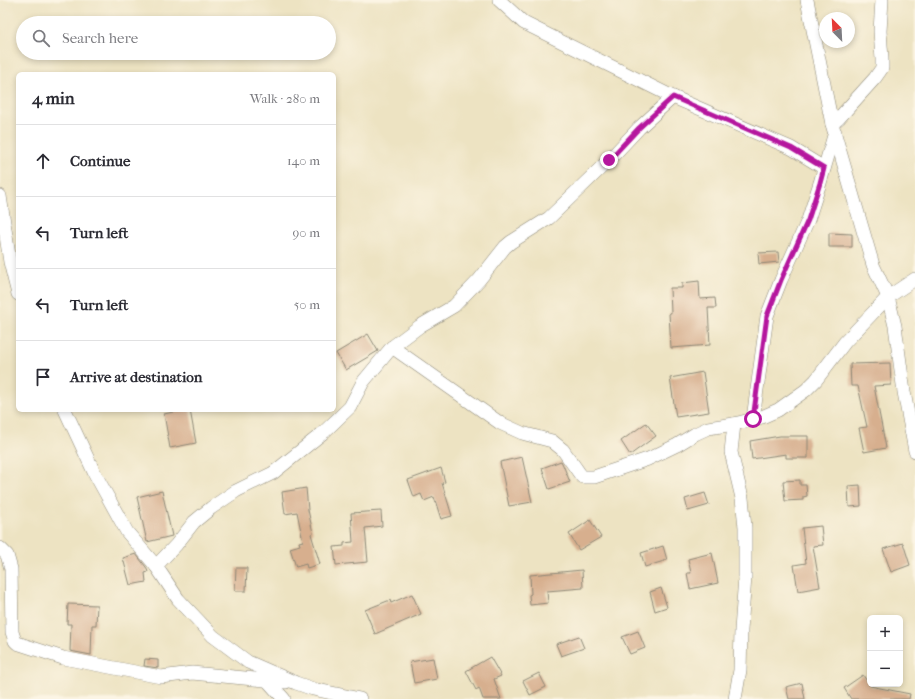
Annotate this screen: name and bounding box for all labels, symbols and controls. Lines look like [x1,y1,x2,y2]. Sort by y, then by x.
north arrow [819,12,855,48]
search box [16,16,336,60]
icon: search [30,27,52,49]
text: Search here [62,29,138,47]
text: 4 min [32,88,75,108]
text: Walk · 280 m [250,91,320,106]
icon: ahead [32,150,54,172]
route end [600,151,618,169]
text: Continue [70,152,130,170]
text: 140 m [287,153,320,168]
icon: left [32,222,54,244]
text: Turn left [70,224,128,242]
text: 90 m [292,225,320,240]
icon: left [32,294,54,316]
text: Turn left [70,296,128,314]
text: 50 m [294,297,320,312]
icon: arrive [32,366,54,388]
text: Arrive at destination [70,368,202,386]
route start [744,410,762,428]
map controls [867,615,903,687]
button: + [867,615,903,651]
button: − [867,651,903,687]

